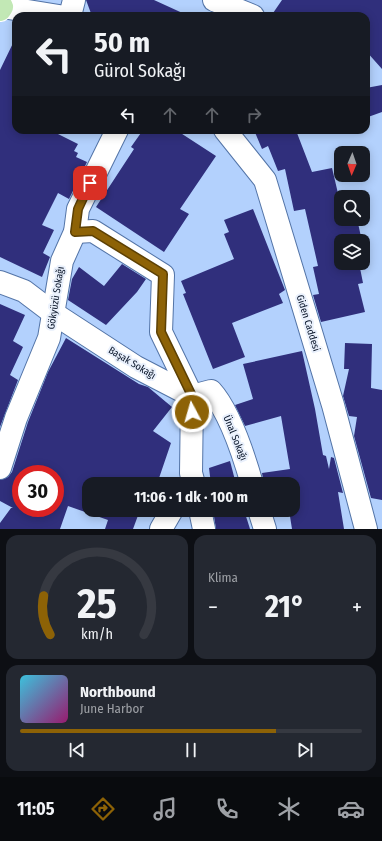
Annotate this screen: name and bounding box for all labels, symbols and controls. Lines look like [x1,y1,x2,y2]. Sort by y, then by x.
text: 50 m [94,26,150,59]
icon: left [28,28,80,80]
text: Gürol Sokağı [94,60,186,82]
icon: left [117,104,139,126]
icon: ahead [159,104,181,126]
icon: ahead [201,104,223,126]
icon: right [243,104,265,126]
north arrow [334,146,370,182]
map controls [334,146,370,270]
pin [73,166,107,200]
icon: arrive [79,172,101,194]
button: search [334,190,370,226]
button: layers [334,234,370,270]
street label: Gökyüzü Sokağı [45,266,67,330]
street label: Giden Caddesi [294,293,323,353]
street label: Başak Sokağı [106,344,158,382]
position arrow [171,391,213,433]
street label: Ünal Sokağı [221,413,250,462]
speed limit sign: 30 [12,465,64,517]
text: 11:06 · 1 dk · 100 m [134,488,248,506]
text: Klima [208,570,238,585]
text: 25 [76,579,117,629]
text: 21° [265,589,305,625]
text: − [208,594,218,621]
text: + [352,594,362,621]
text: km/h [81,626,113,643]
text: Northbound [80,683,156,701]
text: June Harbor [80,701,144,716]
icon: previous [66,739,88,761]
icon: pause [180,739,202,761]
icon: next [294,739,316,761]
icon: directions [89,795,117,823]
icon: music [151,795,179,823]
icon: phone [213,795,241,823]
icon: climate [275,795,303,823]
icon: car [337,795,365,823]
text: 11:05 [17,798,55,820]

